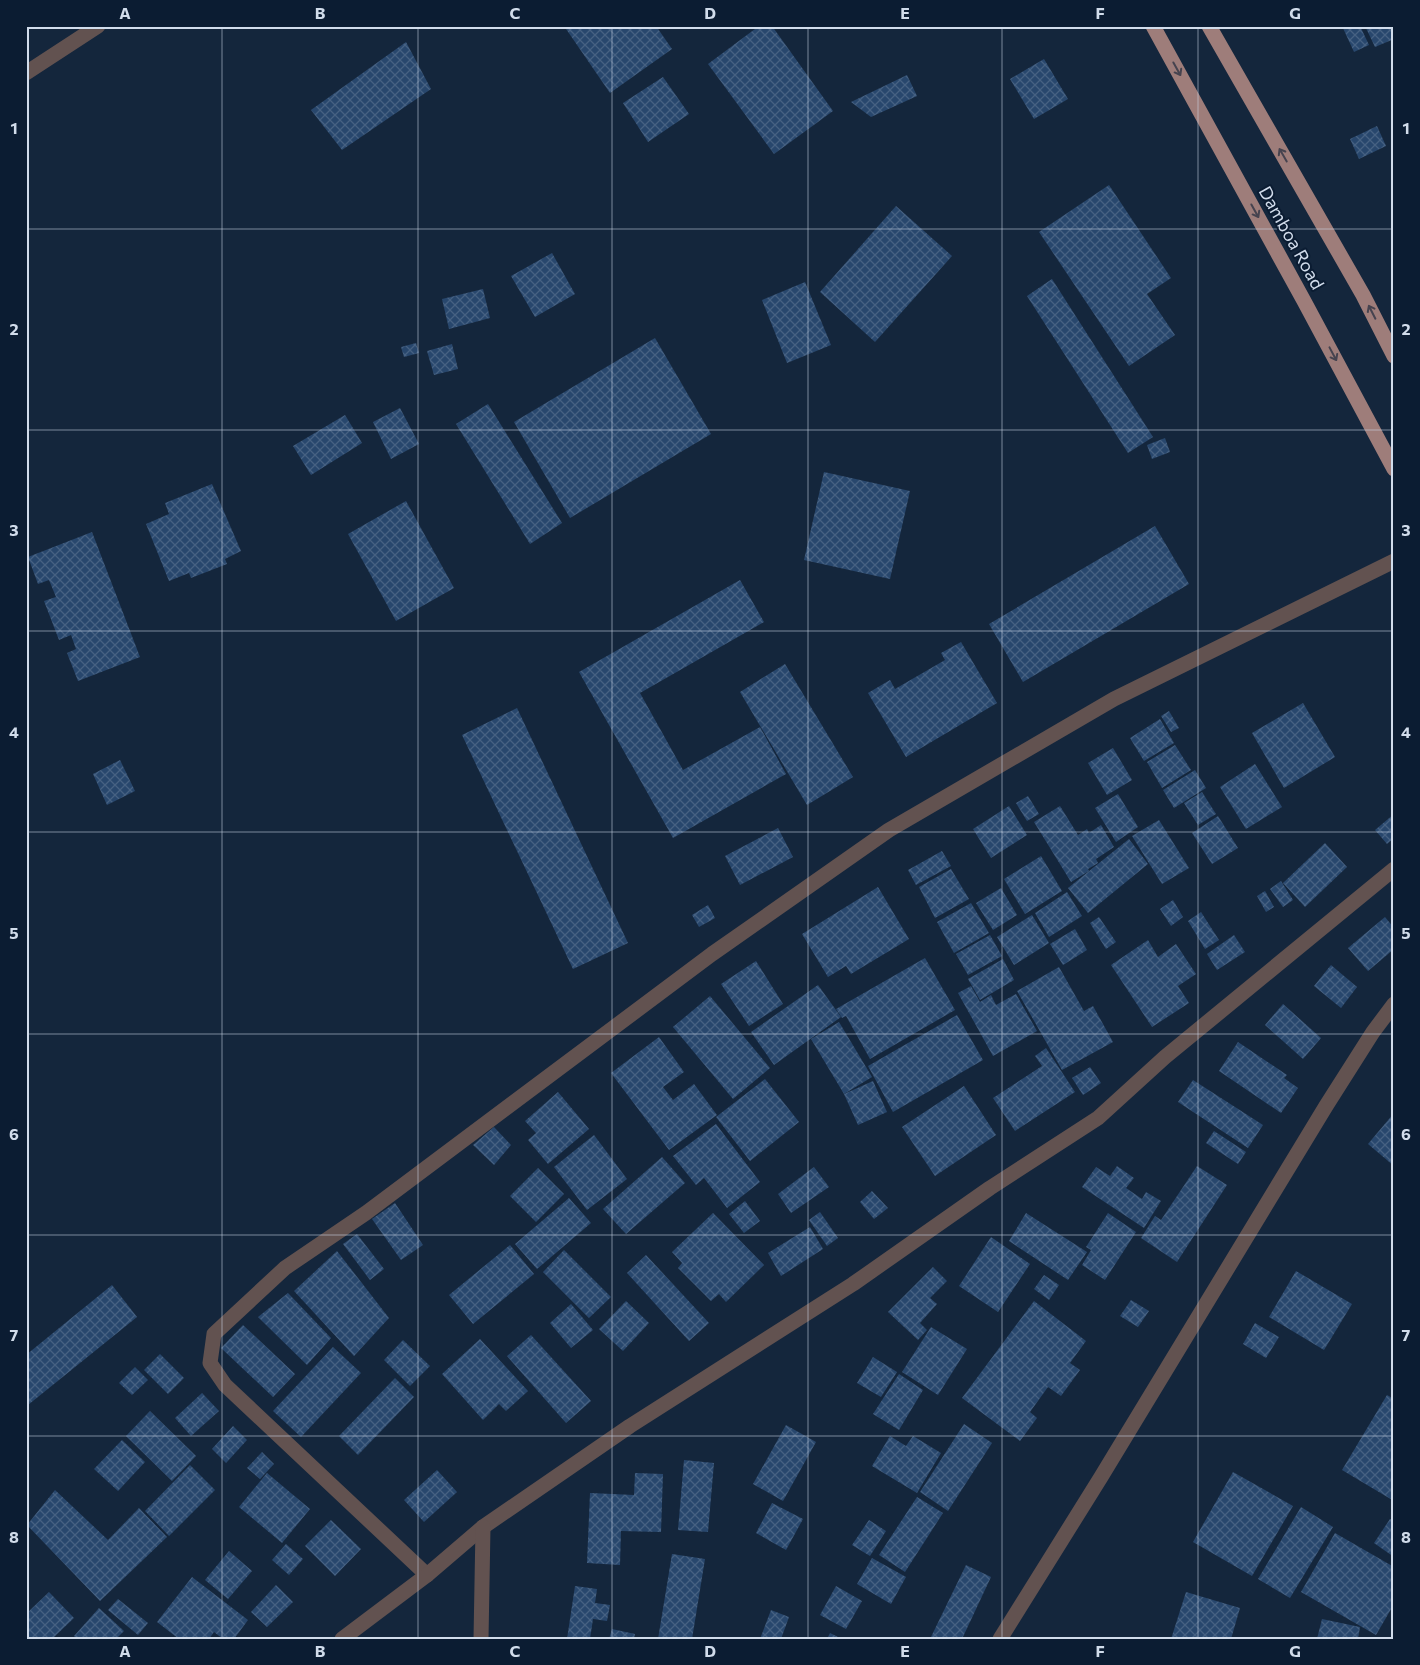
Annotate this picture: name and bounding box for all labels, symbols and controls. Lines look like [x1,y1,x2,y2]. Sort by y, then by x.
text: A [119,3,131,22]
text: B [315,3,326,22]
text: C [510,3,521,22]
text: D [704,3,716,22]
text: E [900,3,910,22]
text: F [1095,3,1105,22]
text: G [1289,3,1301,22]
one-way arrow [1172,61,1182,76]
text: 1 [10,118,18,137]
text: 1 [1402,118,1410,137]
one-way arrow [1278,148,1288,163]
street label: Damboa Road [1254,182,1329,293]
one-way arrow [1250,204,1260,219]
one-way arrow [1367,305,1376,320]
text: 2 [9,319,19,338]
text: 2 [1401,319,1411,338]
one-way arrow [1329,346,1338,361]
text: 3 [9,520,19,539]
text: 3 [1401,520,1411,539]
text: 4 [9,722,19,741]
text: 4 [1401,722,1411,741]
text: 5 [9,923,19,942]
text: 5 [1401,923,1411,942]
text: 6 [9,1124,19,1143]
text: 6 [1401,1124,1411,1143]
text: 7 [10,1325,19,1344]
text: 7 [1402,1325,1411,1344]
text: 8 [9,1527,19,1546]
text: 8 [1401,1527,1411,1546]
text: A [119,1641,131,1660]
text: B [315,1641,326,1660]
text: C [510,1641,521,1660]
text: D [704,1641,716,1660]
text: E [900,1641,910,1660]
text: F [1095,1641,1105,1660]
text: G [1289,1641,1301,1660]

